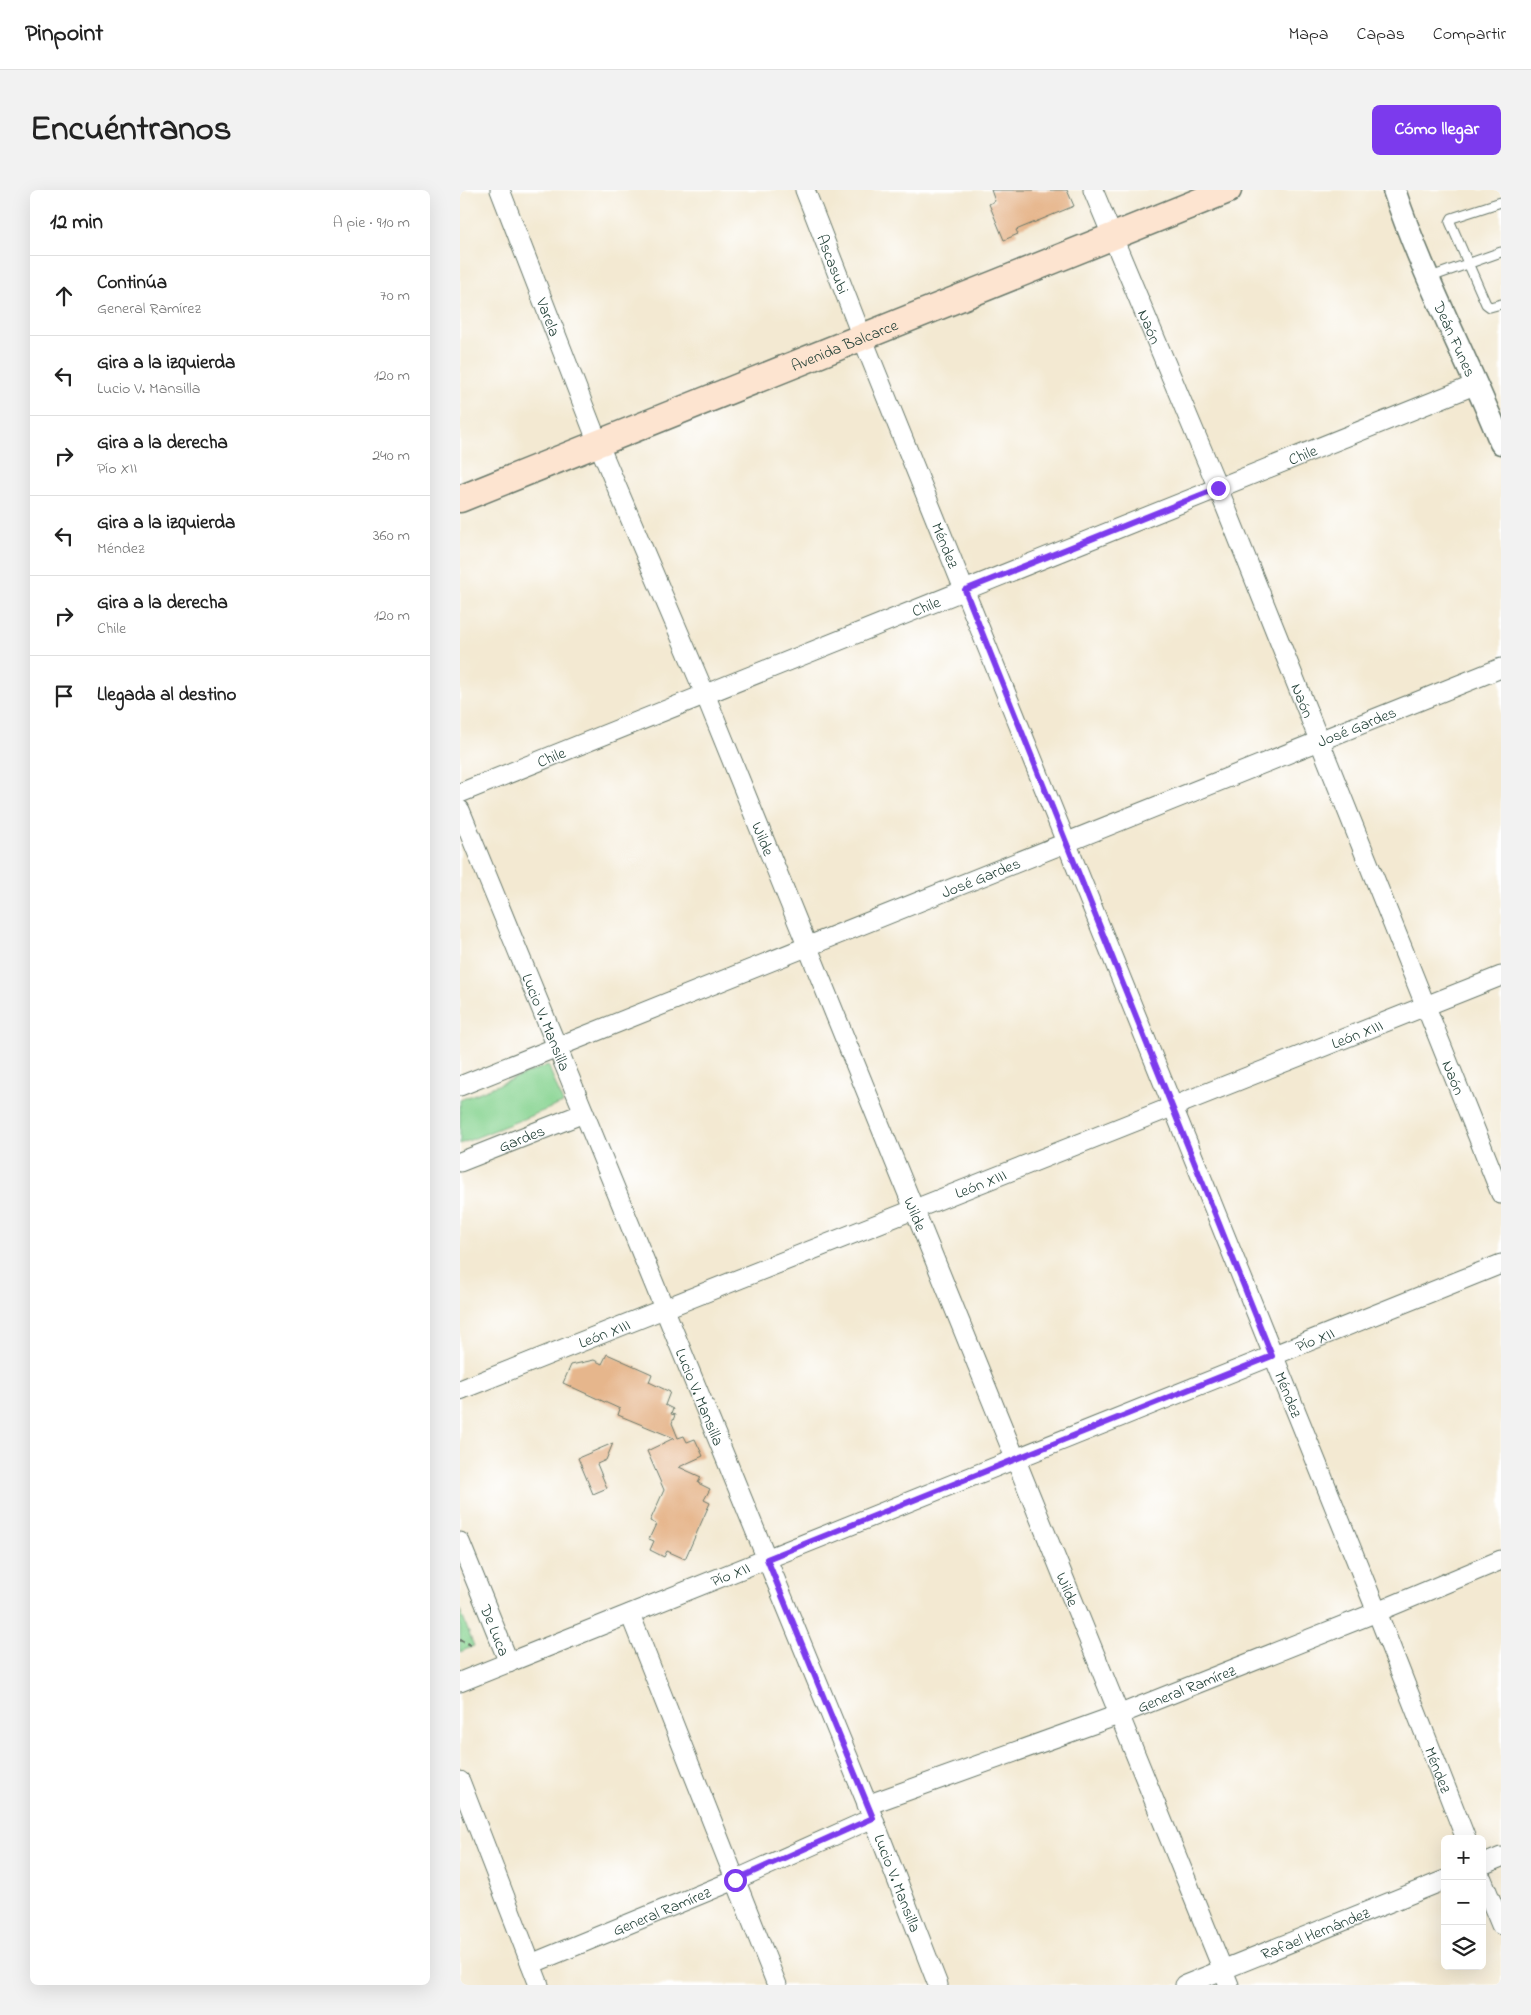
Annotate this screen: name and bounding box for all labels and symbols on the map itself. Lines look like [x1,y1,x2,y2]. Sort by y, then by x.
street label: Ascasubi [809,231,854,298]
street label: Varela [529,294,566,340]
street label: Deán Funes [1426,297,1481,381]
street label: Naón [1130,306,1166,348]
street label: Avenida Balcarce [788,314,903,379]
street label: Chile [1285,439,1322,473]
route end [1207,477,1230,500]
street label: Méndez [924,519,964,573]
street label: Chile [908,591,945,624]
street label: Naón [1284,680,1319,722]
street label: José Gardes [1314,701,1400,755]
street label: Chile [534,741,570,775]
street label: Wilde [744,818,780,861]
street label: José Gardes [938,852,1025,906]
street label: Lucio V. Mansilla [514,970,576,1075]
street label: León XIII [1328,1014,1387,1056]
street label: Naón [1435,1057,1470,1099]
street label: Gardes [495,1120,549,1160]
street label: León XIII [952,1164,1011,1206]
street label: Wilde [896,1194,932,1236]
street label: León XIII [575,1313,634,1356]
street label: Pío XII [1292,1322,1339,1359]
street label: Lucio V. Mansilla [668,1345,729,1450]
street label: Méndez [1267,1368,1307,1422]
street label: Pío XII [708,1557,754,1594]
street label: Wilde [1049,1569,1084,1611]
street label: De Luca [472,1600,515,1660]
street label: General Ramírez [1134,1659,1240,1720]
street label: Méndez [1417,1744,1457,1797]
street label: Lucio V. Mansilla [866,1831,926,1936]
route start [724,1869,747,1892]
street label: General Ramírez [609,1881,715,1943]
street label: Rafael Hernández [1257,1902,1374,1967]

